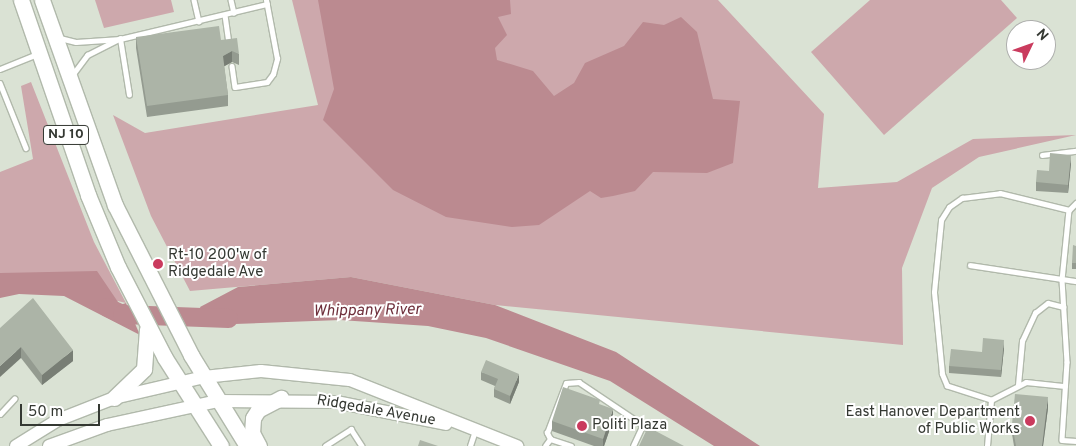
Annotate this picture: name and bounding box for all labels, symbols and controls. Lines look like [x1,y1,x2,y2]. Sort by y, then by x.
north arrow [1006,20,1056,70]
text: N [1032,26,1051,45]
road number: NJ 10 [42,124,90,146]
place label: Rt-10 200'w of Ridgedale Ave [168,246,267,281]
marker: Rt-10 200'w of Ridgedale Ave [152,258,164,270]
water label: Whippany River [313,300,421,322]
street label: Ridgedale Avenue [315,392,437,430]
scale bar [22,394,102,426]
text: 50 m [28,403,63,422]
place label: East Hanover Department of Public Works [846,403,1020,438]
marker: East Hanover Department of Public Works [1024,415,1036,427]
place label: Politi Plaza [592,417,667,435]
marker: Politi Plaza [576,420,588,432]

